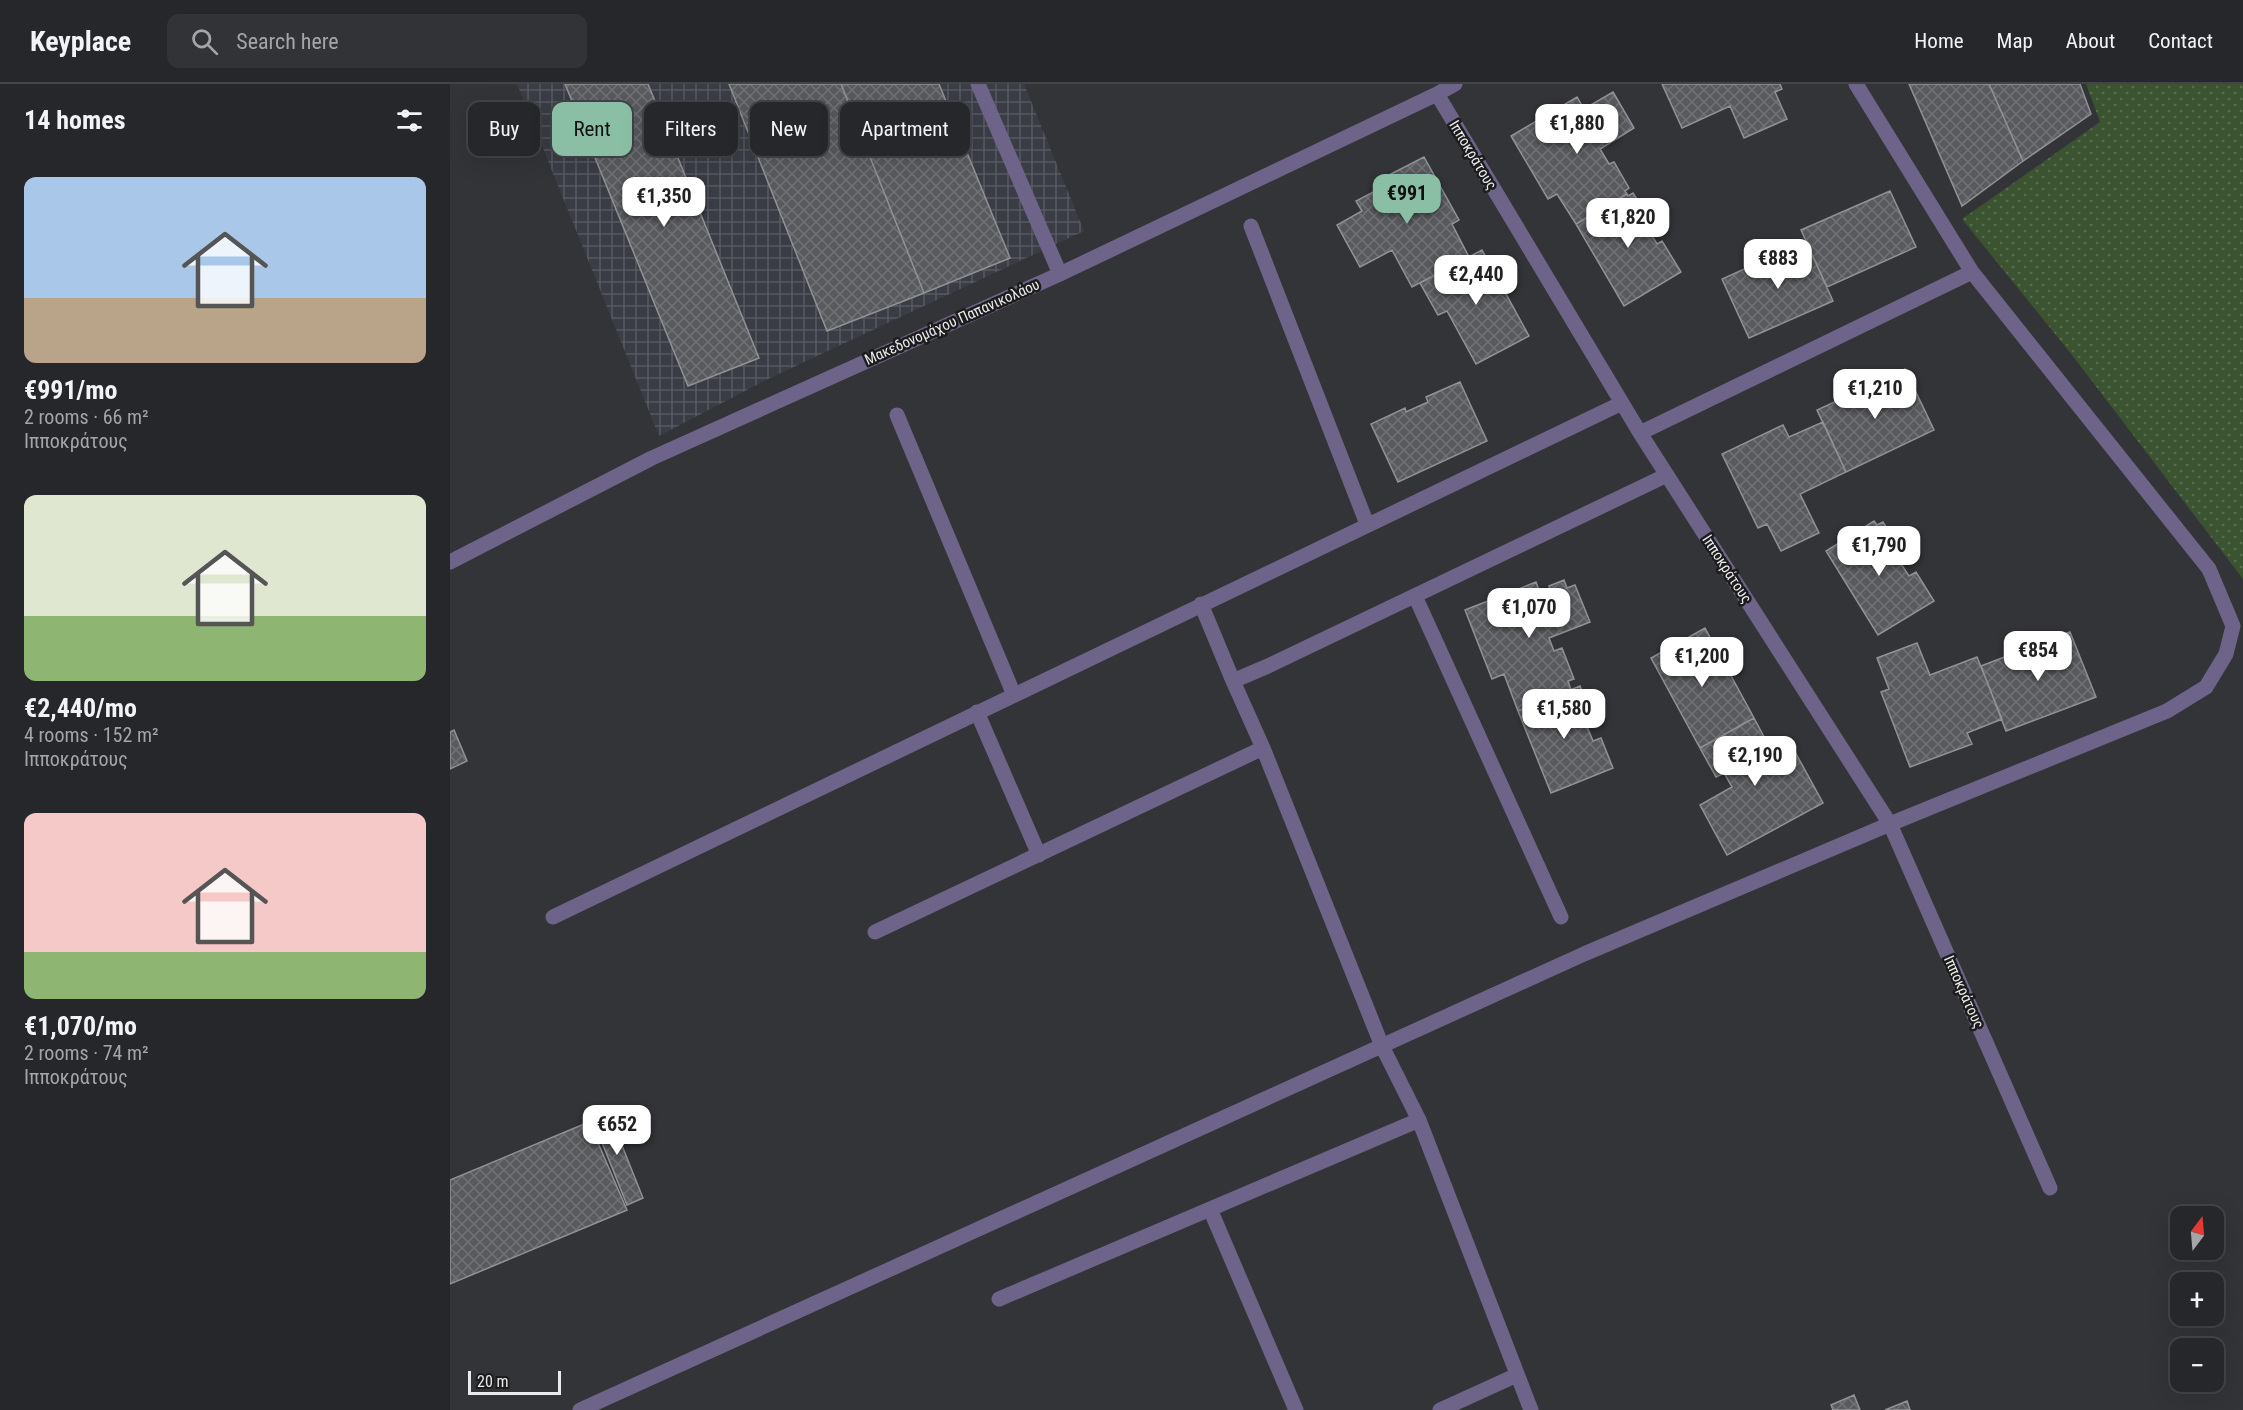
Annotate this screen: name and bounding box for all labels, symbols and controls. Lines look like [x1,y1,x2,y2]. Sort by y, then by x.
search box [167,14,587,68]
text: Keyplace [30,25,131,58]
icon: search [188,25,221,58]
text: Search here [236,29,339,54]
text: Home [1914,29,1964,53]
text: Map [1997,29,2033,53]
text: About [2066,29,2115,53]
text: Contact [2148,29,2213,53]
chip: Buy [468,102,540,156]
chip: Rent [552,102,632,156]
chip: Filters [644,102,738,156]
chip: New [750,102,828,156]
chip: Apartment [840,102,970,156]
icon: filters [393,104,426,137]
pin: €1,880 [1528,104,1626,155]
text: 14 homes [24,105,126,135]
text: €1,880 [1549,111,1605,135]
street label: Ιπποκράτους [1445,117,1501,193]
pin: €991 [1371,174,1443,225]
pin: €1,350 [615,177,713,228]
text: €991 [1387,181,1427,205]
text: €1,350 [636,184,692,208]
pin: €1,820 [1579,198,1677,249]
text: €1,820 [1600,205,1656,229]
icon: home [171,216,279,324]
pin: €883 [1742,239,1814,290]
text: €883 [1758,246,1798,270]
pin: €2,440 [1427,255,1525,306]
text: €2,440 [1448,262,1504,286]
street label: Μακεδονομάχου Παπανικολάου [862,275,1042,369]
pin: €1,210 [1826,369,1924,420]
text: €991/mo [24,375,117,405]
text: €1,210 [1847,376,1903,400]
text: 2 rooms · 66 m² [24,405,149,429]
text: Ιπποκράτους [24,429,128,453]
pin: €1,790 [1830,526,1928,577]
street label: Ιπποκράτους [1698,531,1756,607]
text: €1,790 [1851,533,1907,557]
icon: home [171,534,279,642]
pin: €1,070 [1480,588,1578,639]
text: €1,070 [1501,595,1557,619]
pin: €854 [2002,631,2074,682]
pin: €1,200 [1653,637,1751,688]
text: €854 [2018,638,2058,662]
text: €1,200 [1674,644,1730,668]
pin: €1,580 [1515,689,1613,740]
text: €2,440/mo [24,693,137,723]
text: €1,580 [1536,696,1592,720]
text: 4 rooms · 152 m² [24,723,159,747]
pin: €2,190 [1706,736,1804,787]
text: €2,190 [1727,743,1783,767]
text: Ιπποκράτους [24,747,128,771]
icon: home [171,852,279,960]
street label: Ιπποκράτους [1940,953,1988,1031]
text: €1,070/mo [24,1011,137,1041]
text: 2 rooms · 74 m² [24,1041,149,1065]
text: Ιπποκράτους [24,1065,128,1089]
pin: €652 [581,1105,653,1156]
text: €652 [597,1112,637,1136]
north arrow [2170,1206,2224,1260]
map controls [2170,1206,2224,1392]
button: + [2170,1272,2224,1326]
button: − [2170,1338,2224,1392]
scale bar [468,1368,561,1396]
text: 20 m [477,1372,509,1391]

